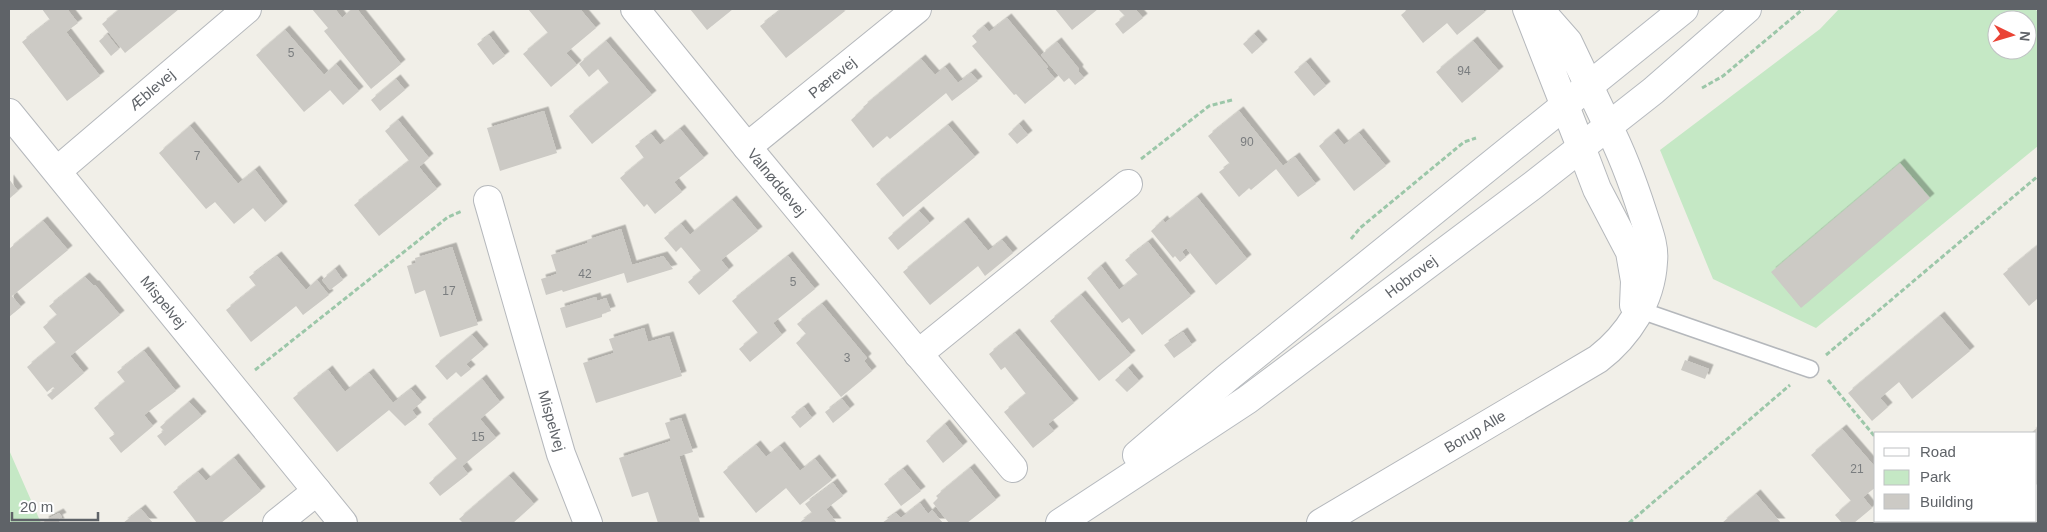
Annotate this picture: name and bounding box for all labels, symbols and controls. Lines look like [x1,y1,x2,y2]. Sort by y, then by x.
north arrow [1987,10,2037,60]
text: N [2017,30,2033,42]
house number: 5 [288,46,295,60]
street label: Pærevej [805,53,859,101]
house number: 94 [1457,64,1471,78]
street label: Æblevej [126,65,178,114]
house number: 90 [1240,135,1254,149]
street label: Valnøddevej [744,145,810,219]
house number: 7 [194,149,201,163]
street label: Hobrovej [1382,252,1440,301]
house number: 42 [578,267,592,281]
street label: Mispelvej [137,272,190,331]
house number: 5 [790,275,797,289]
house number: 17 [442,284,456,298]
house number: 3 [844,351,851,365]
street label: Mispelvej [535,389,569,453]
street label: Borup Alle [1441,407,1509,456]
house number: 15 [471,430,485,444]
legend [1874,432,2037,522]
text: Road [1920,443,1956,460]
house number: 21 [1850,462,1864,476]
text: Park [1920,468,1951,485]
scale bar [12,490,99,522]
text: Building [1920,493,1973,510]
text: 20 m [20,498,53,515]

